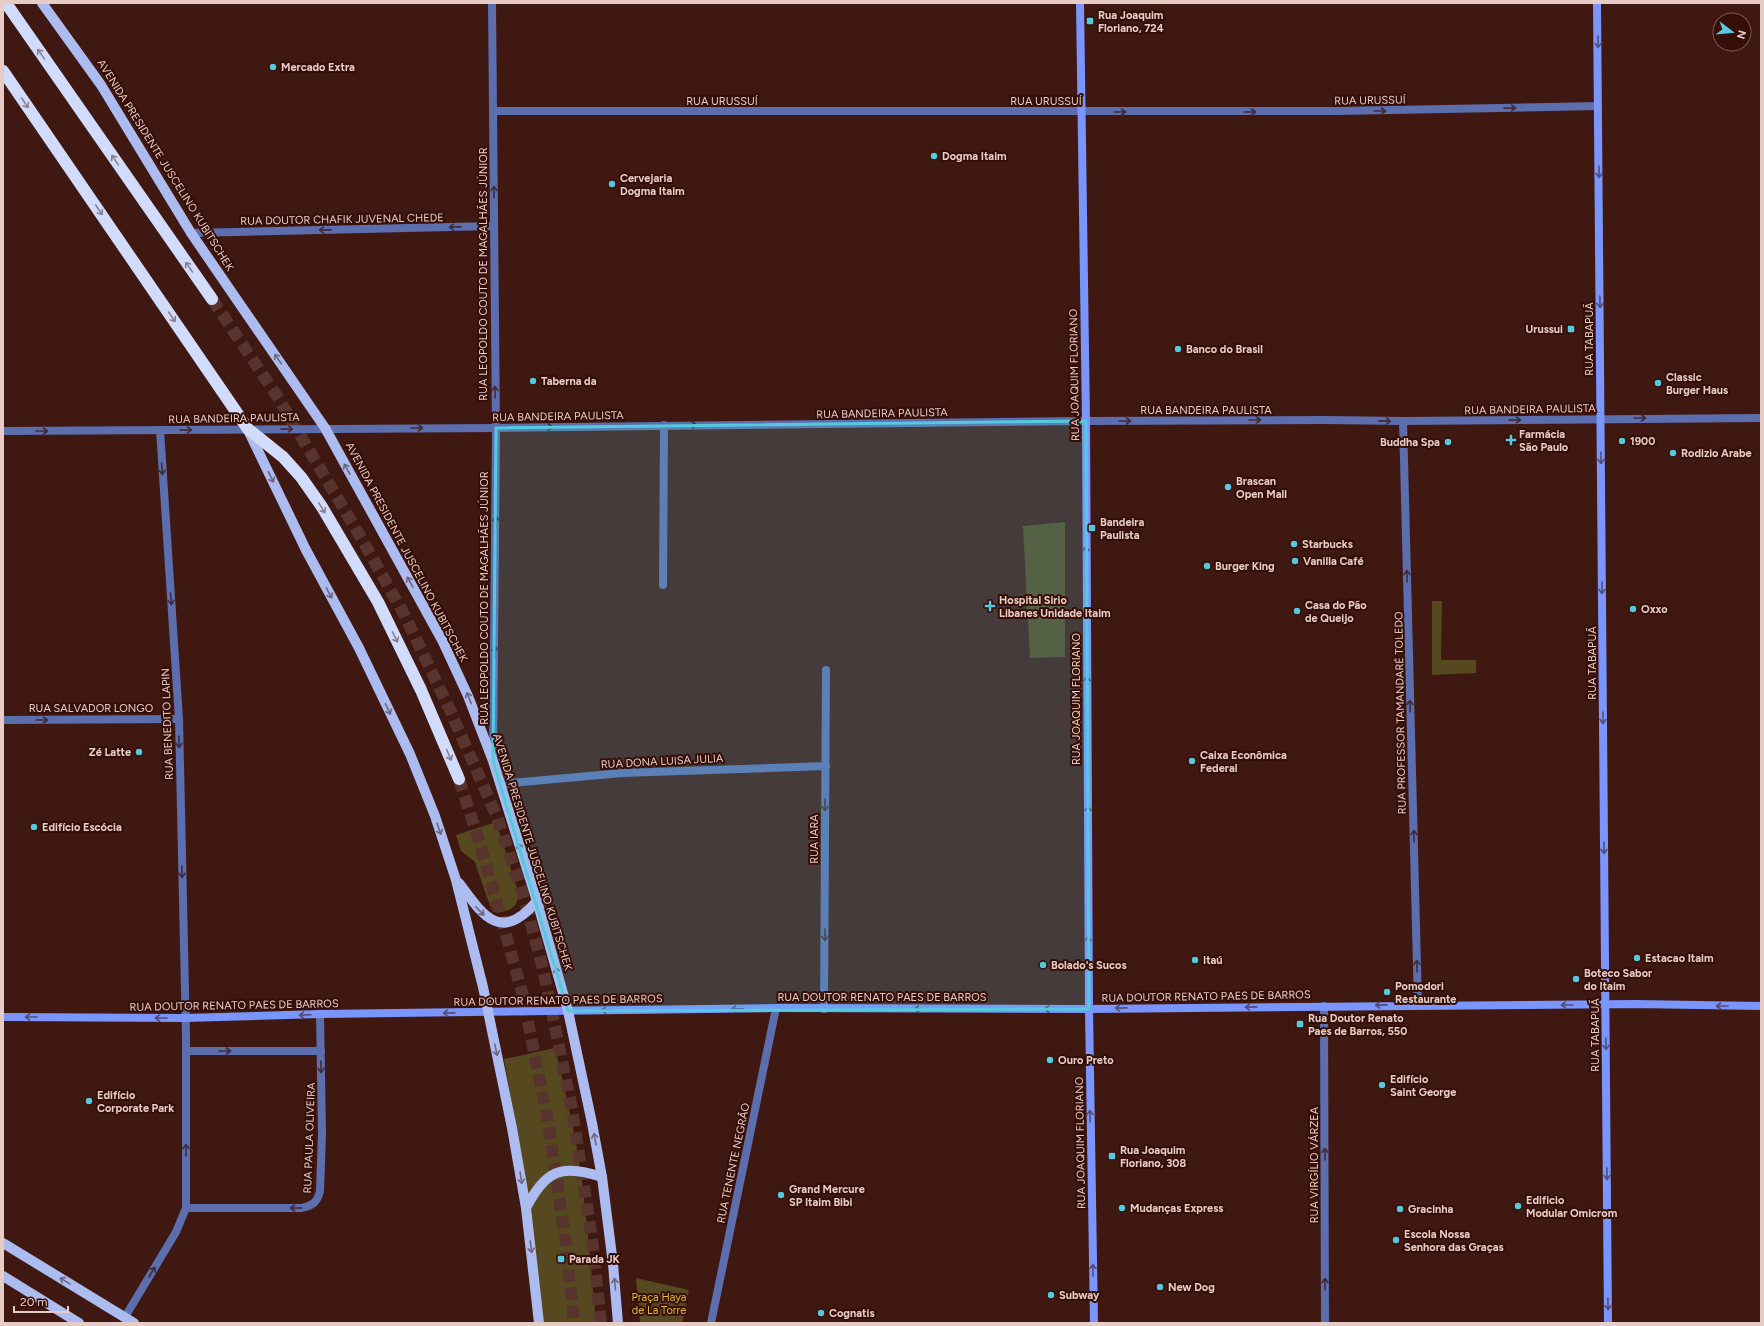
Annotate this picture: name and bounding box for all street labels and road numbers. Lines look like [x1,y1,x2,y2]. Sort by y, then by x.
street label: AVENIDA PRESIDENTE JUSCELINO KUBITSCHEK [95,57,237,274]
street label: RUA URUSSUÍ [1334,93,1407,108]
street label: RUA URUSSUÍ [686,95,759,108]
street label: RUA URUSSUÍ [1010,95,1083,108]
street label: RUA LEOPOLDO COUTO DE MAGALHÃES JÚNIOR [476,147,490,401]
street label: RUA DOUTOR CHAFIK JUVENAL CHEDE [240,211,444,228]
street label: RUA TABAPUÃ [1582,302,1596,376]
street label: RUA JOAQUIM FLORIANO [1067,308,1082,441]
street label: RUA BANDEIRA PAULISTA [1464,402,1596,417]
street label: RUA BANDEIRA PAULISTA [1140,404,1272,417]
street label: RUA BANDEIRA PAULISTA [816,406,948,421]
street label: RUA BANDEIRA PAULISTA [492,409,624,424]
street label: RUA BANDEIRA PAULISTA [168,411,300,426]
street label: AVENIDA PRESIDENTE JUSCELINO KUBITSCHEK [343,440,470,665]
street label: RUA LEOPOLDO COUTO DE MAGALHÃES JÚNIOR [477,471,491,725]
street label: RUA PROFESSOR TAMANDARÉ TOLEDO [1392,611,1409,815]
street label: RUA TABAPUÃ [1585,626,1599,700]
street label: RUA JOAQUIM FLORIANO [1070,632,1083,765]
street label: RUA BENEDITO LAPIN [159,668,176,780]
street label: RUA SALVADOR LONGO [29,702,154,715]
street label: AVENIDA PRESIDENTE JUSCELINO KUBITSCHEK [490,732,575,973]
street label: RUA DONA LUISA JULIA [600,752,724,771]
street label: RUA IARA [808,814,821,864]
street label: RUA DOUTOR RENATO PAES DE BARROS [1101,988,1311,1005]
street label: RUA DOUTOR RENATO PAES DE BARROS [777,991,987,1004]
street label: RUA DOUTOR RENATO PAES DE BARROS [453,992,663,1009]
street label: RUA DOUTOR RENATO PAES DE BARROS [129,997,339,1014]
street label: RUA TABAPUÃ [1588,998,1602,1072]
street label: RUA JOAQUIM FLORIANO [1073,1076,1088,1209]
street label: RUA PAULA OLIVEIRA [301,1082,318,1194]
street label: RUA TENENTE NEGRÃO [713,1101,753,1224]
street label: RUA VIRGÍLIO VÁRZEA [1308,1106,1321,1223]

